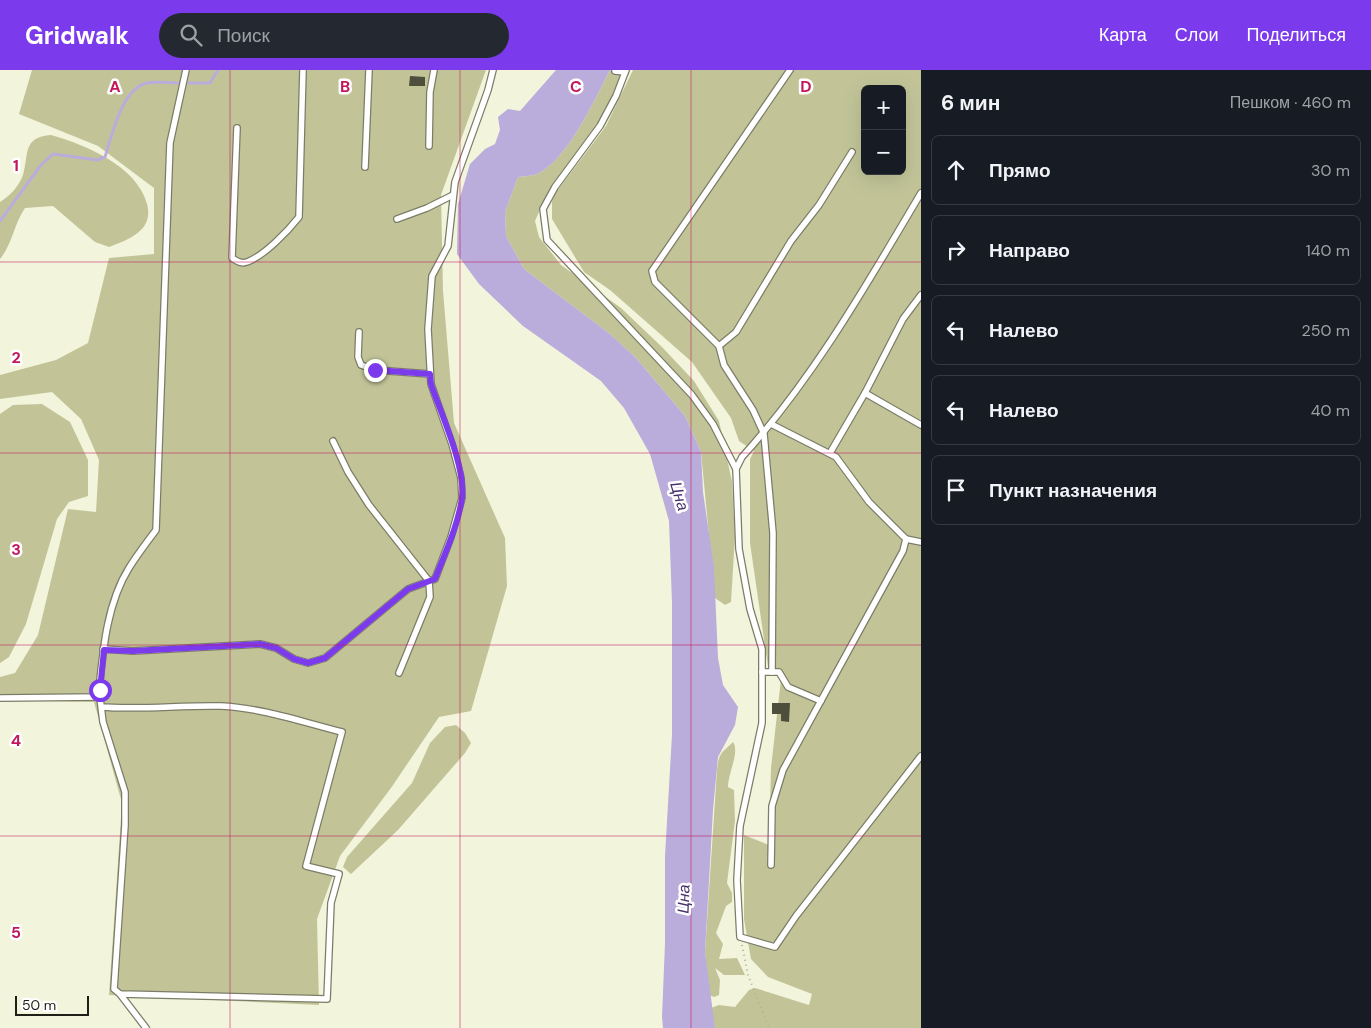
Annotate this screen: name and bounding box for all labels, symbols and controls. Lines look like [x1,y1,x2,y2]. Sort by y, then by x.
search box [159,13,509,58]
text: Gridwalk [25,20,129,51]
icon: search [177,21,205,49]
text: Поиск [217,23,270,48]
text: Карта [1099,23,1147,47]
text: Слои [1175,23,1219,47]
text: Поделиться [1247,23,1346,47]
text: A [109,76,121,97]
text: B [340,76,350,97]
text: C [570,76,582,97]
text: D [800,76,812,97]
map controls [861,85,906,175]
button: + [861,85,906,130]
text: 6 мин [941,89,1000,117]
text: Пешком · 460 m [1230,92,1351,113]
button: − [861,130,906,175]
text: 1 [13,155,19,176]
icon: ahead [942,156,970,184]
text: Прямо [989,158,1051,183]
text: 30 m [1311,160,1350,181]
icon: right [942,236,970,264]
text: Направо [989,238,1070,263]
text: 140 m [1306,240,1350,261]
icon: left [942,316,970,344]
text: Налево [989,318,1059,343]
text: 250 m [1302,320,1350,341]
text: 2 [11,347,21,368]
route end [364,359,387,382]
icon: left [942,396,970,424]
text: Налево [989,398,1059,423]
text: 40 m [1311,400,1350,421]
icon: arrive [942,476,970,504]
text: Пункт назначения [989,478,1157,503]
water label: Цна [665,479,694,513]
text: 3 [11,539,21,560]
route start [89,679,112,702]
text: 4 [11,730,21,751]
water label: Цна [672,884,695,914]
text: 5 [11,922,21,943]
scale bar [15,993,89,1016]
text: 50 m [22,996,56,1014]

